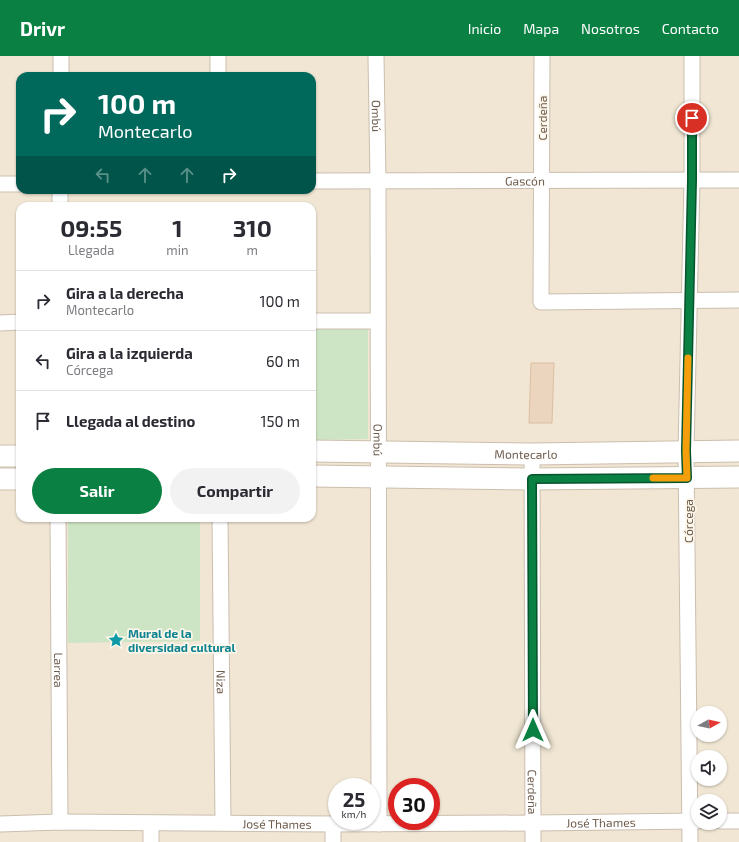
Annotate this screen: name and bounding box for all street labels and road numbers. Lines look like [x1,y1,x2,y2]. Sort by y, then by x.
street label: Cerdeña [535,96,549,140]
street label: Ombú [370,100,384,132]
street label: Gascón [505,173,545,188]
street label: Ombú [371,424,385,456]
street label: Montecarlo [494,446,558,461]
street label: Córcega [681,499,695,543]
street label: Larrea [52,652,66,688]
street label: Niza [214,670,229,694]
street label: Cerdeña [526,770,540,814]
street label: José Thames [566,815,636,830]
street label: José Thames [242,816,312,831]

